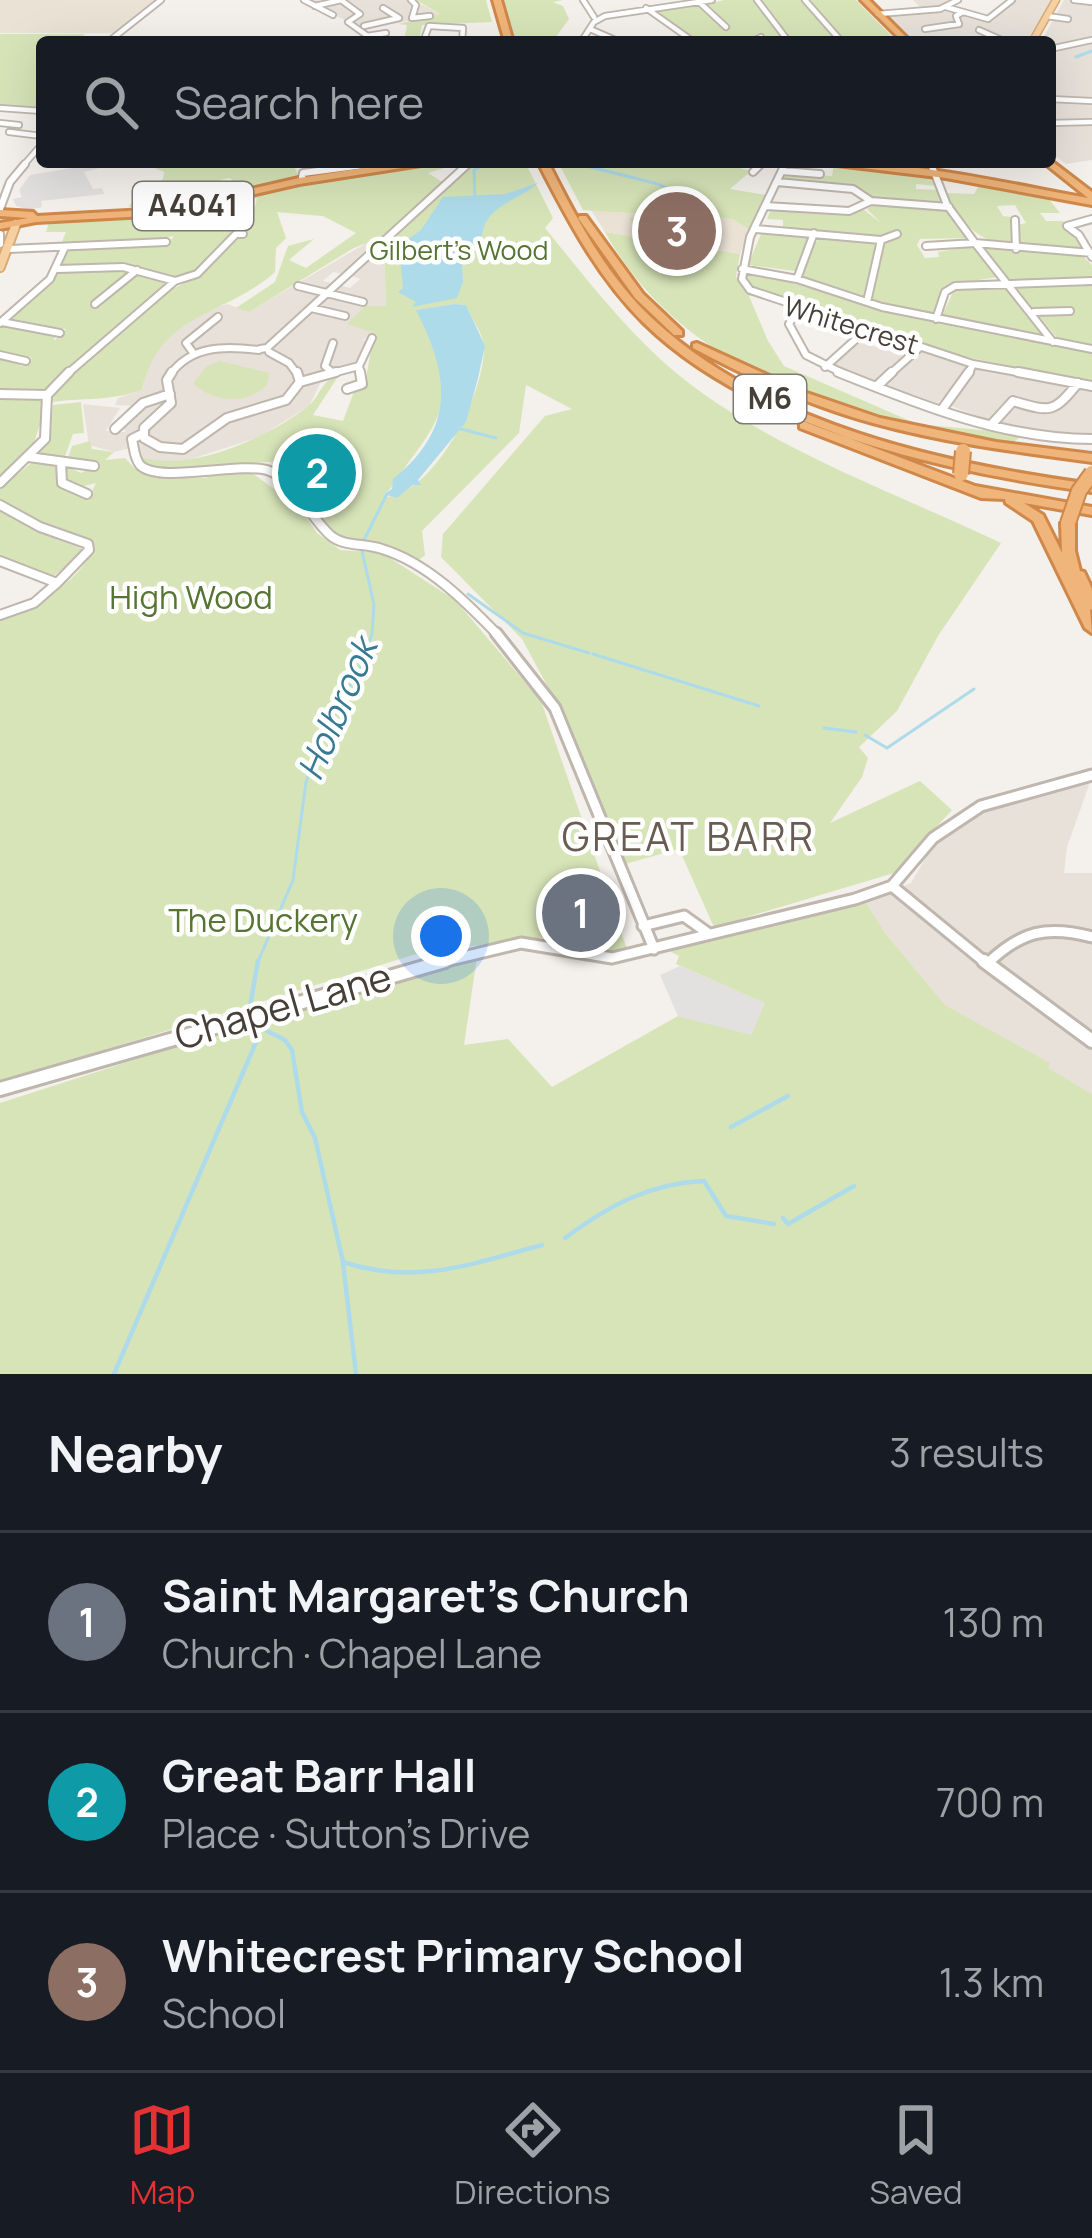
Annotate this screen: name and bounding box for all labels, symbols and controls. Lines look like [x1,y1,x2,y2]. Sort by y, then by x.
search box [36,36,1056,168]
icon: search [78,69,144,135]
text: Search here [174,71,424,133]
road number: A4041 [133,182,253,230]
pin: 3 [638,186,716,276]
park label: Gilbert's Wood [370,231,548,268]
street label: Whitecrest [780,287,923,363]
road number: M6 [734,375,806,423]
pin: 2 [278,428,356,518]
park label: High Wood [109,574,273,619]
water label: Holbrook [285,626,390,787]
district label: GREAT BARR [562,809,816,863]
pin: 1 [542,868,620,958]
park label: The Duckery [168,897,358,942]
your location [411,906,471,966]
street label: Chapel Lane [168,948,397,1062]
text: Nearby [48,1418,223,1487]
text: 3 results [889,1425,1044,1479]
text: Saint Margaret's Church [162,1564,690,1626]
text: 1 [78,1595,96,1649]
text: 130 m [943,1595,1044,1649]
text: Church · Chapel Lane [162,1626,542,1680]
text: Great Barr Hall [162,1744,476,1806]
text: 2 [75,1775,99,1829]
text: 700 m [936,1775,1044,1829]
text: Place · Sutton's Drive [162,1806,530,1860]
text: Whitecrest Primary School [162,1924,744,1986]
text: 3 [76,1955,98,2009]
text: 1.3 km [939,1955,1044,2009]
text: School [162,1986,286,2040]
tab: Map [129,2097,195,2214]
tab: Directions [454,2097,611,2214]
tab: Saved [870,2097,963,2214]

